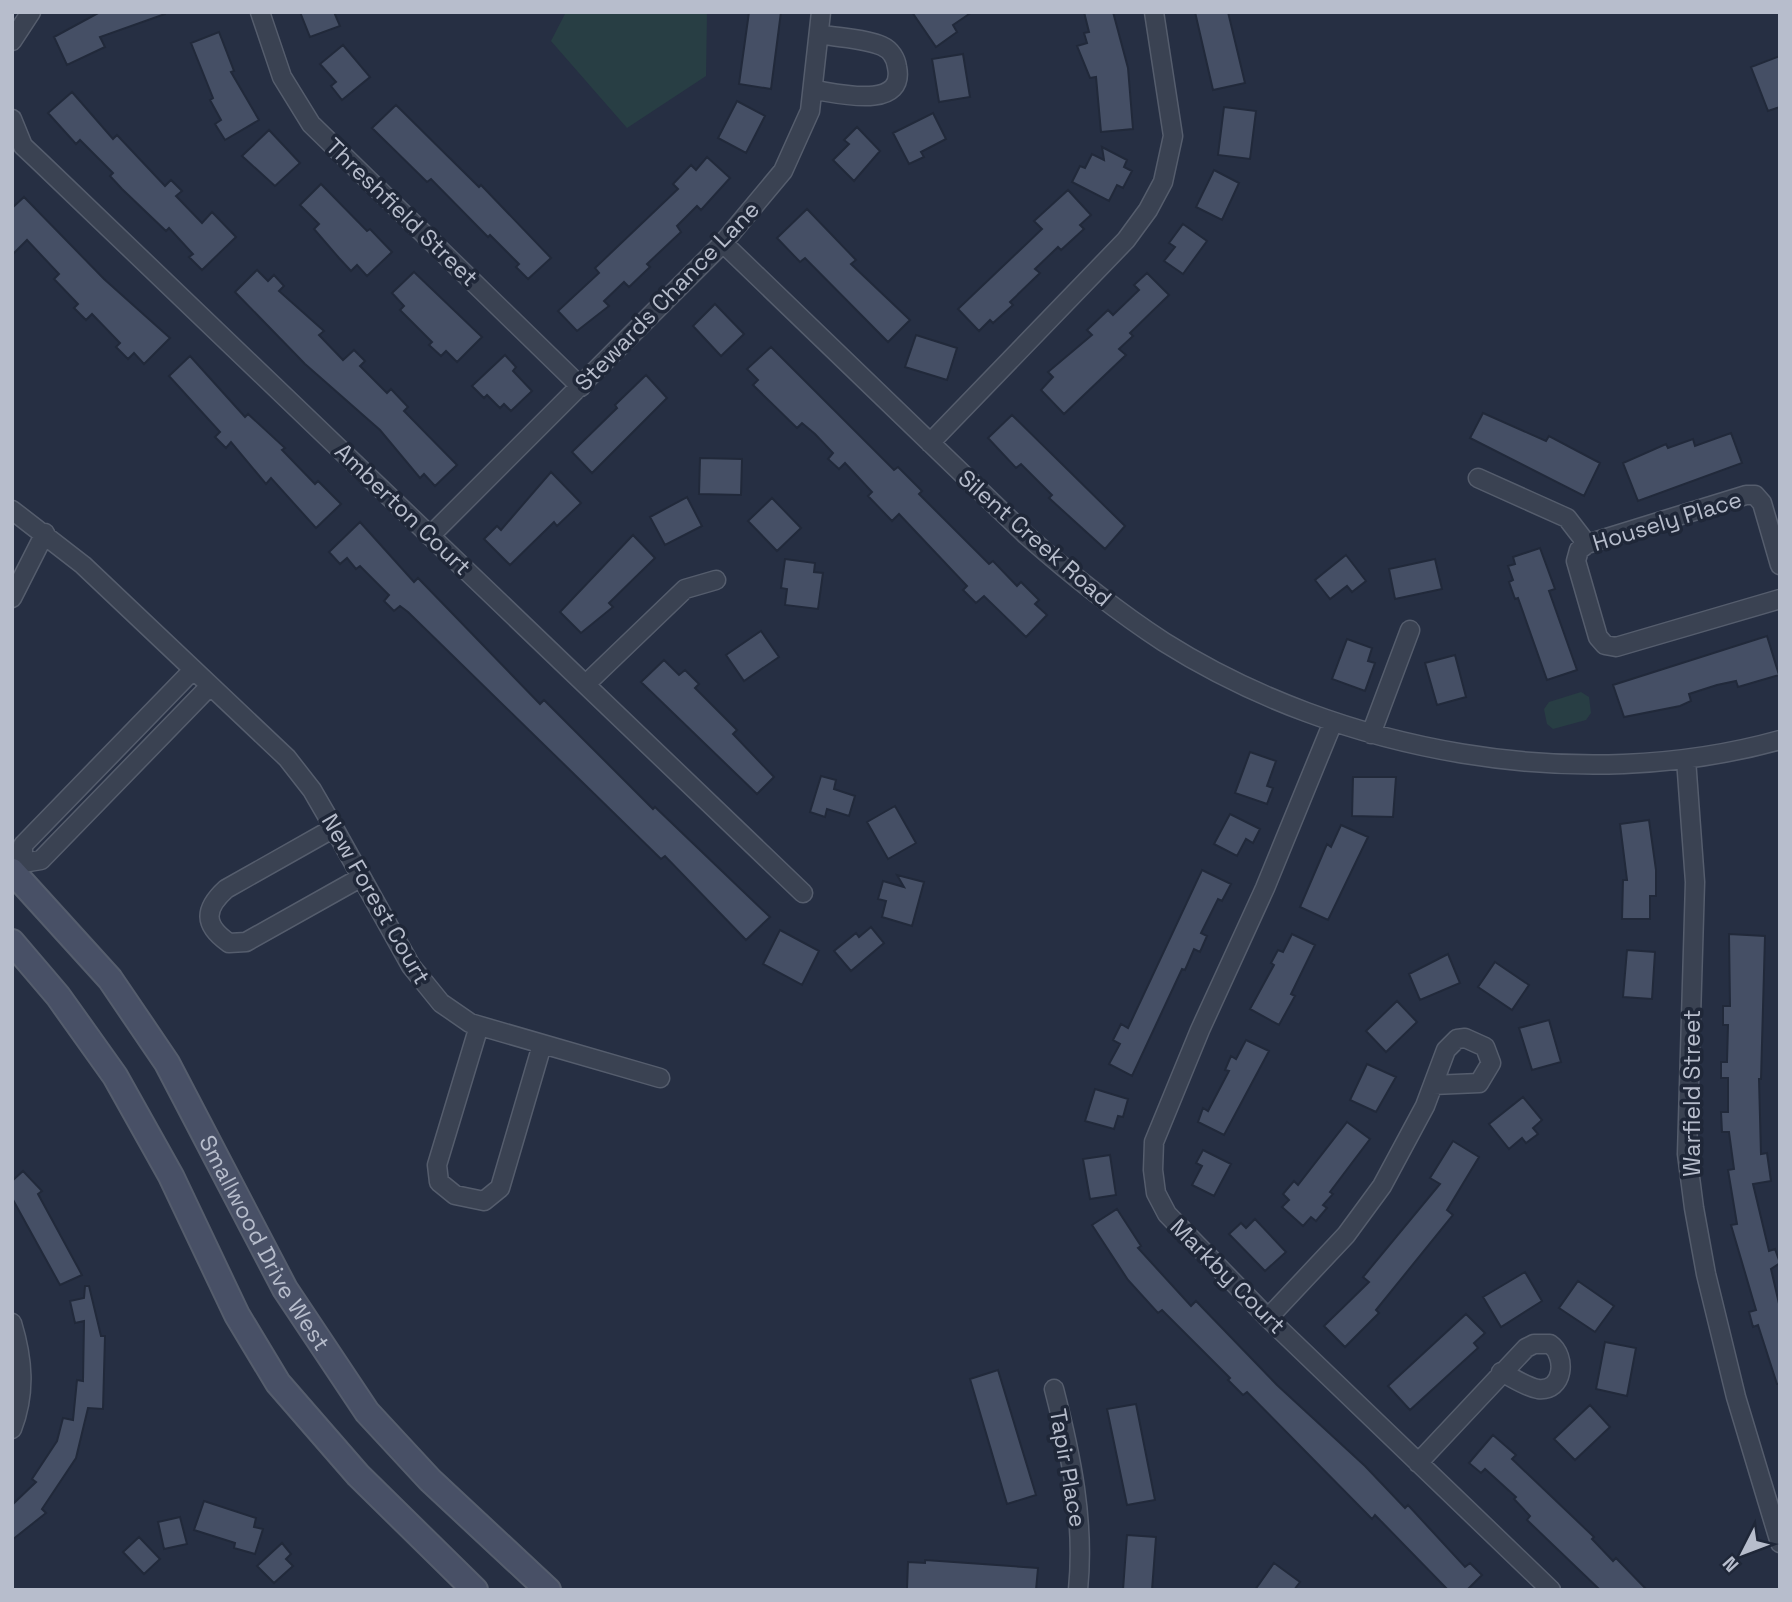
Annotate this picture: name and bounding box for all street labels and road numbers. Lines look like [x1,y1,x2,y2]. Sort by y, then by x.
street label: Threshfield Street [319,131,485,293]
street label: Stewards Chance Lane [568,195,766,397]
street label: Amberton Court [329,436,477,582]
street label: Silent Creek Road [952,463,1118,613]
street label: Housely Place [1589,484,1745,558]
street label: New Forest Court [315,808,437,990]
street label: Warfield Street [1677,1009,1707,1177]
street label: Smallwood Drive West [192,1130,337,1356]
street label: Markby Court [1164,1212,1292,1340]
street label: Tapir Place [1043,1407,1093,1529]

